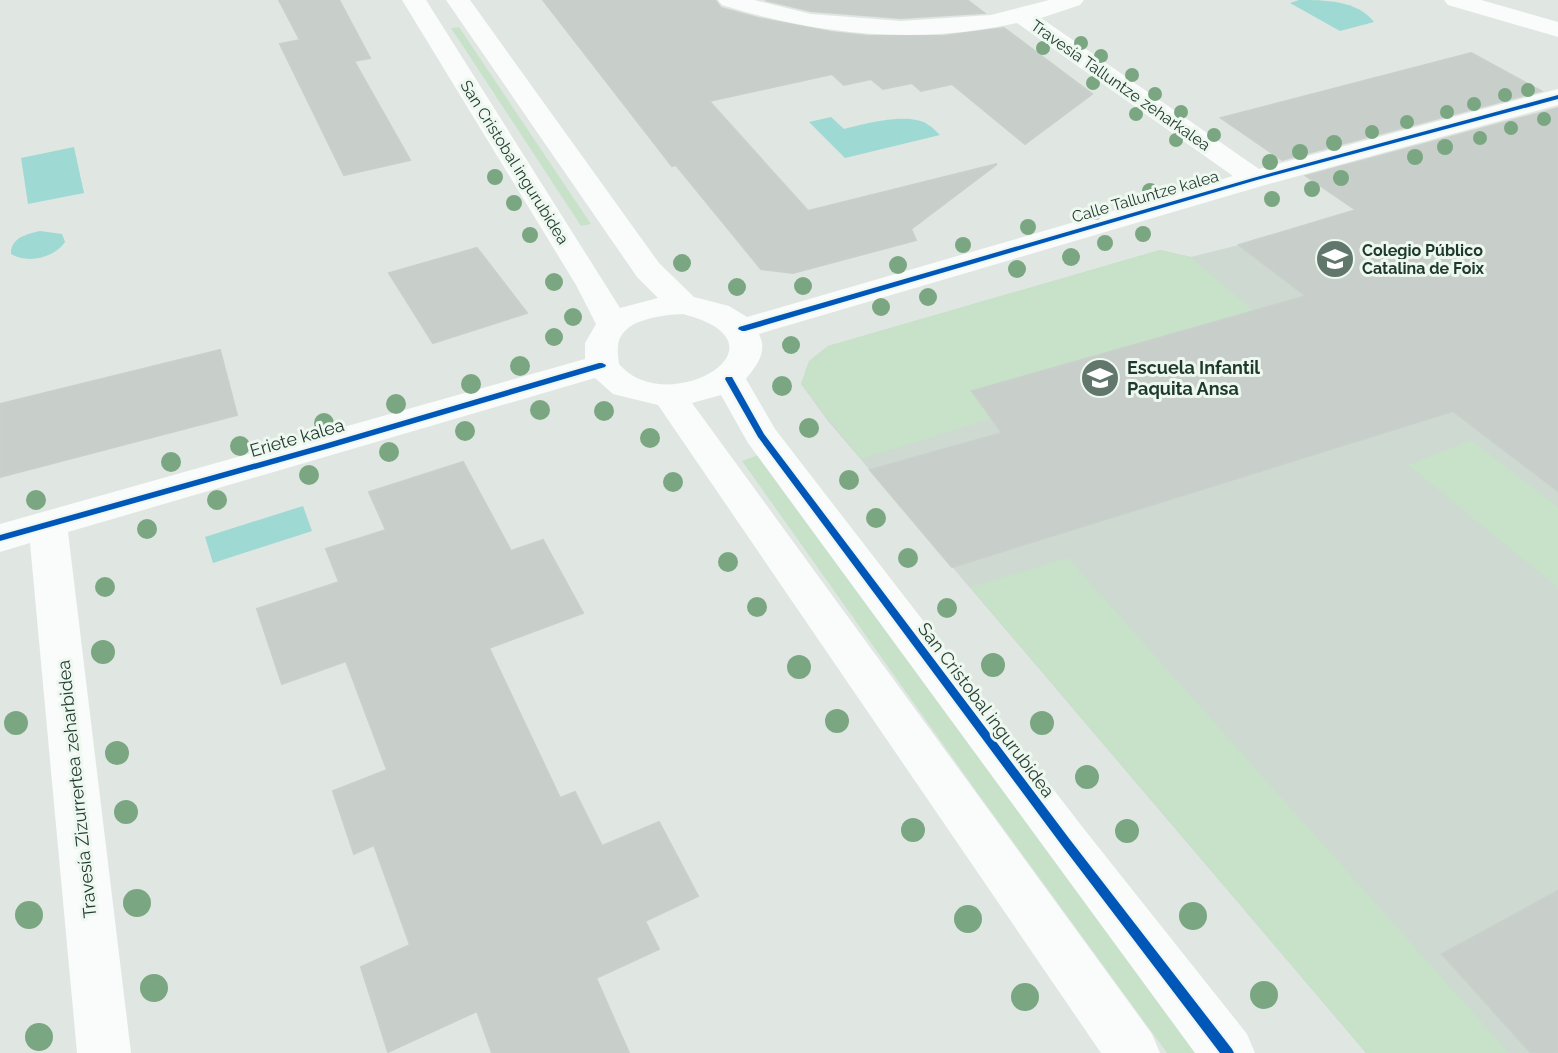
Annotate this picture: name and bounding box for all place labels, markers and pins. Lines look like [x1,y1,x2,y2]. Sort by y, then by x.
school or university icon: Colegio Público Catalina de Foix [1314,238,1356,280]
place label: Colegio Público Catalina de Foix [1362,241,1484,278]
school or university icon: Escuela Infantil Paquita Ansa [1079,357,1121,399]
place label: Escuela Infantil Paquita Ansa [1127,357,1260,399]

